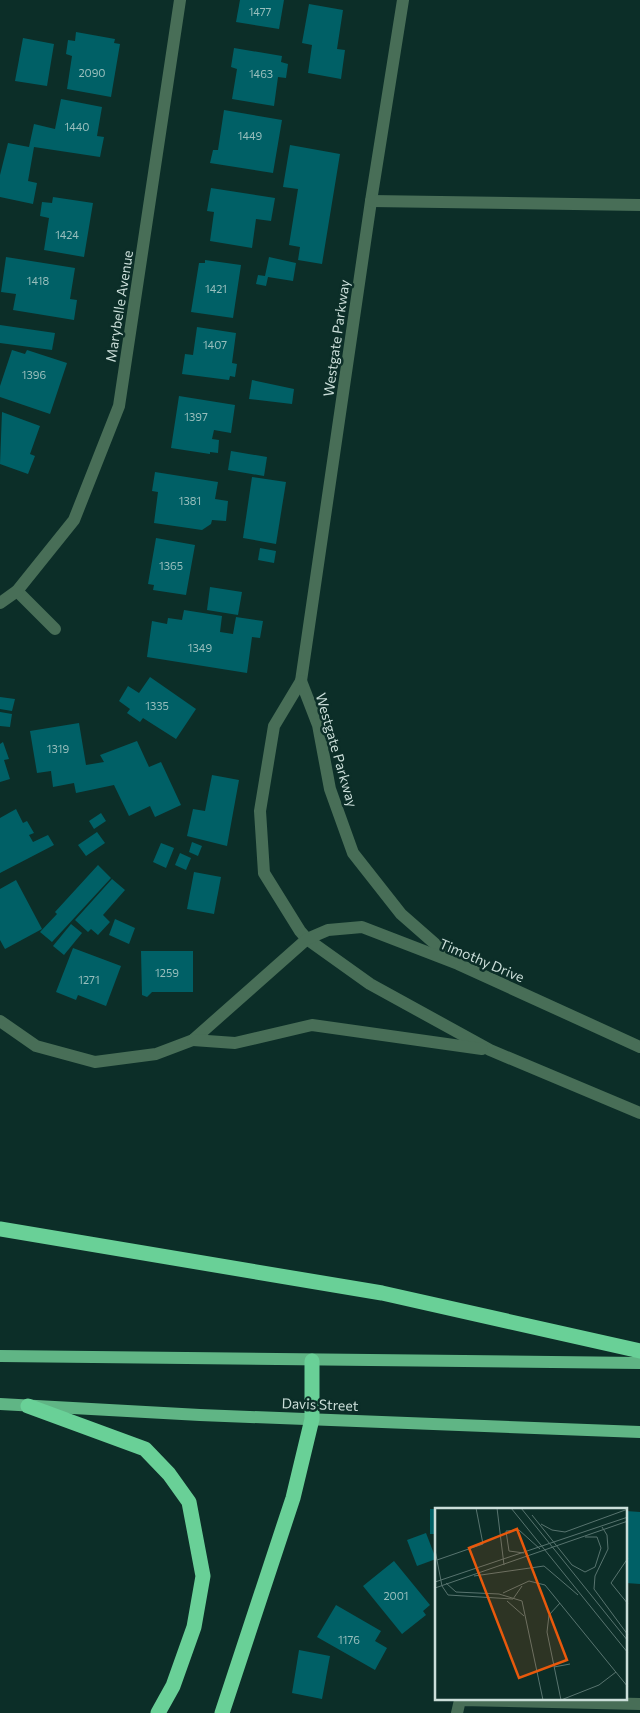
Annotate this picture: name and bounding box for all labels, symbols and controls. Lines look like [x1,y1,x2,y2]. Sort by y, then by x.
house number: 1477 [249,5,272,18]
house number: 2090 [78,66,106,79]
house number: 1463 [249,67,273,80]
house number: 1440 [64,120,90,133]
house number: 1449 [238,129,263,142]
house number: 1424 [55,228,79,241]
street label: Marybelle Avenue [102,249,136,363]
house number: 1418 [27,274,49,287]
street label: Westgate Parkway [319,278,353,398]
house number: 1421 [205,282,227,295]
house number: 1407 [203,338,227,351]
house number: 1396 [22,368,46,381]
house number: 1397 [184,410,208,423]
house number: 1381 [179,494,201,507]
house number: 1365 [159,559,183,572]
house number: 1349 [188,641,212,654]
street label: Westgate Parkway [313,691,361,809]
house number: 1335 [145,699,169,712]
house number: 1319 [47,742,70,755]
street label: Timothy Drive [437,935,527,985]
house number: 1259 [155,966,179,979]
house number: 1271 [78,973,100,986]
street label: Davis Street [281,1394,359,1414]
inset map [435,1508,628,1700]
house number: 2001 [383,1589,409,1602]
house number: 1176 [338,1633,360,1646]

